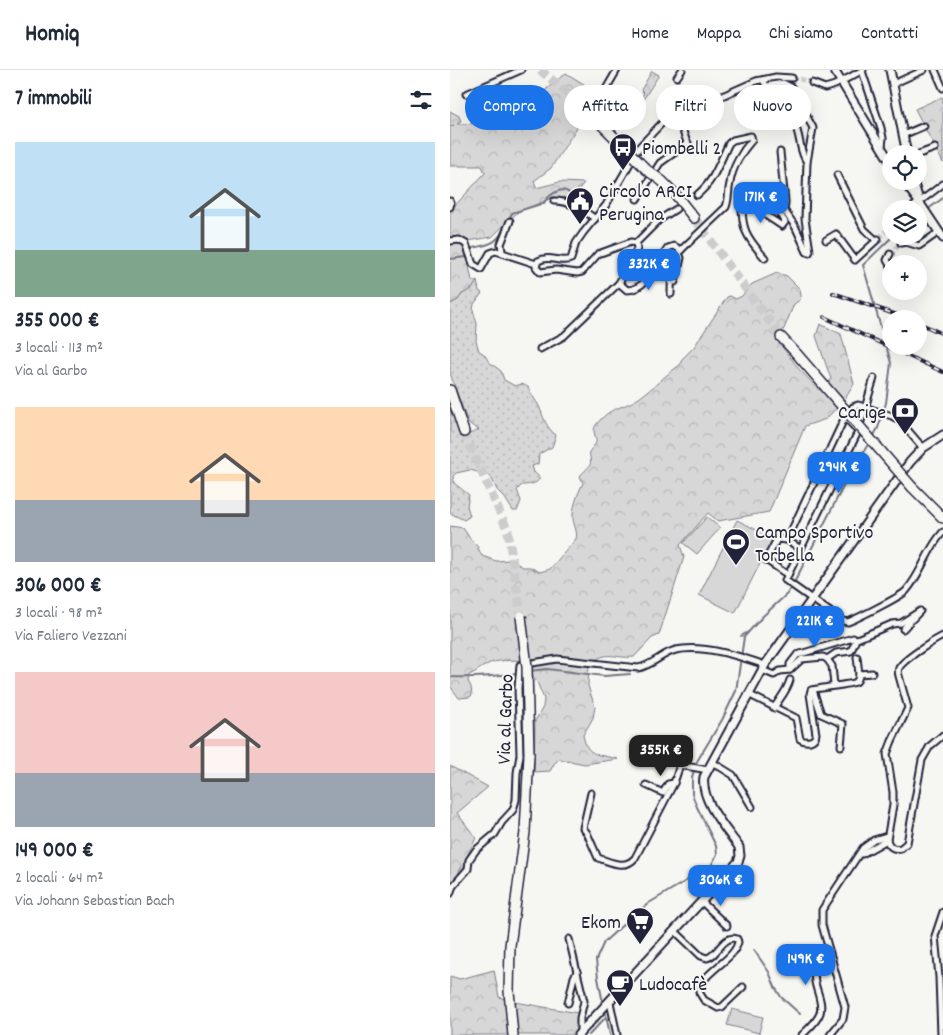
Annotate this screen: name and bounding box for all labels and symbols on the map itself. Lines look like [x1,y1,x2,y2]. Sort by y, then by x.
bus stop icon: Piombelli 2 [608,132,638,171]
place label: Piombelli 2 [642,136,721,164]
place label: Circolo ARCI Perugina [599,179,692,230]
pin: 171K € [720,182,802,224]
public building icon: Circolo ARCI Perugina [565,186,595,225]
pin: 332K € [608,248,690,291]
bank icon: Carige [890,396,920,435]
place label: Carige [838,400,886,428]
pin: 294K € [798,452,880,494]
place label: Campo Sportivo Torbella [755,520,873,571]
sports icon: Campo Sportivo Torbella [721,527,751,566]
pin: 221K € [774,606,856,648]
street label: Via al Garbo [491,673,523,765]
pin: 355K € [620,734,702,777]
pin: 306K € [680,864,762,907]
supermarket icon: Ekom [625,906,655,945]
place label: Ekom [581,910,621,938]
pin: 149K € [765,944,847,986]
cafe icon: Ludocafè [605,968,635,1007]
place label: Ludocafè [639,972,707,1000]

